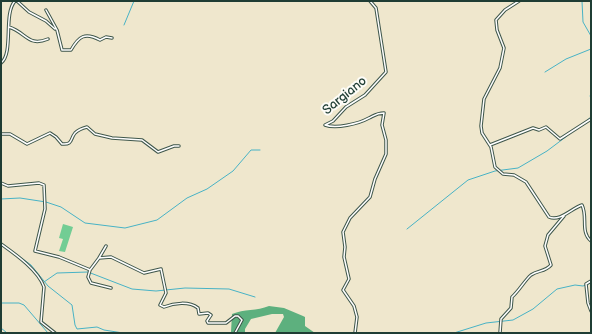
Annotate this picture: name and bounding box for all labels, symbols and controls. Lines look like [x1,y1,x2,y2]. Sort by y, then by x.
street label: Sargiano [320,73,370,119]

